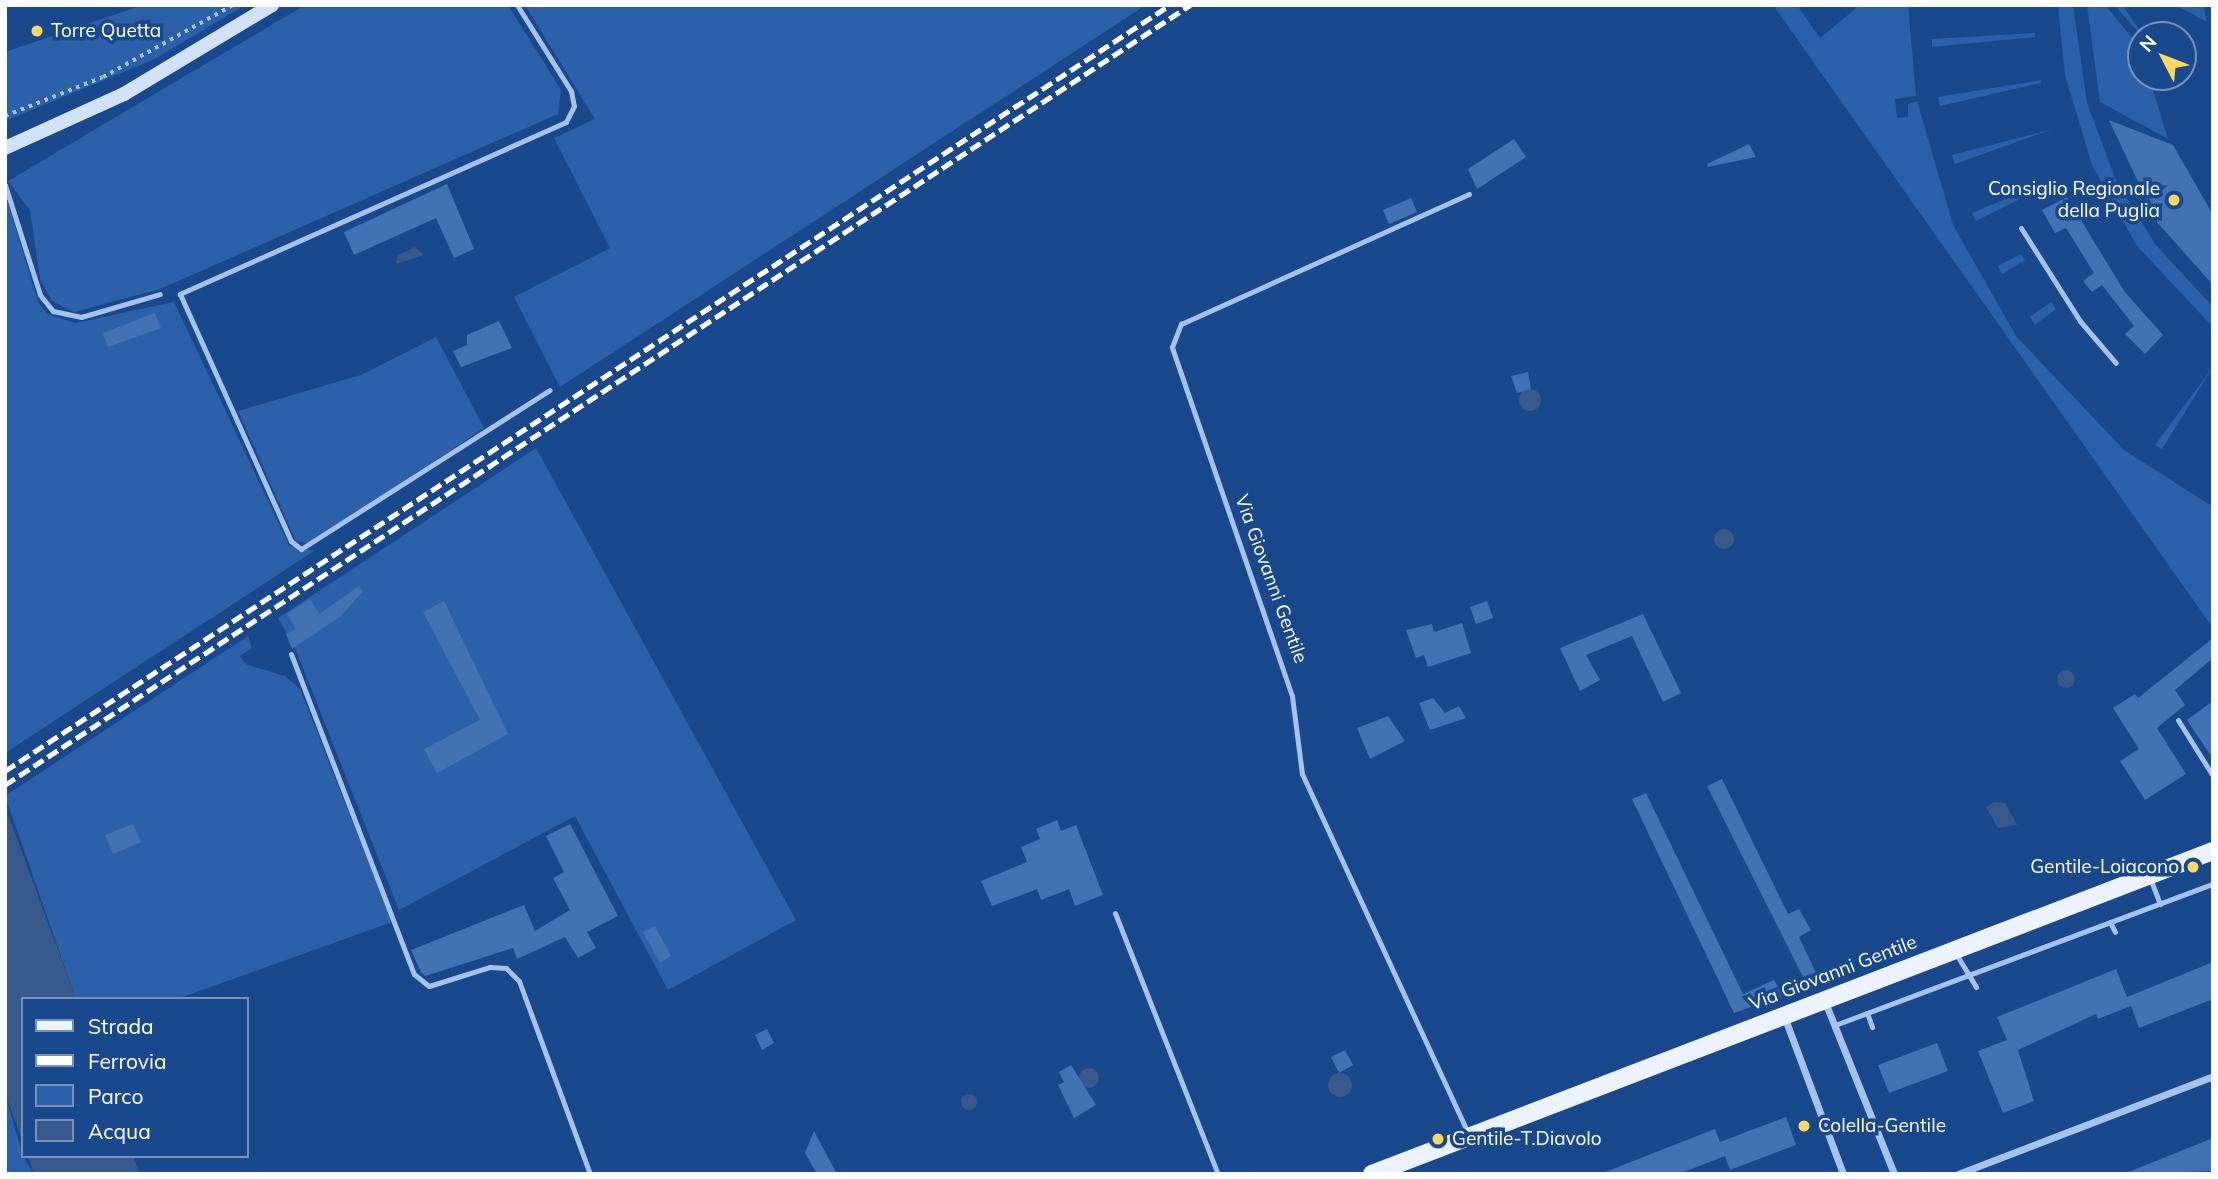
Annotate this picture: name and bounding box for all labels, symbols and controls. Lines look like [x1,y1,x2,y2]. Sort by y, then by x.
place label: Torre Quetta [51,20,161,42]
north arrow [2127,21,2197,91]
marker: Torre Quetta [29,23,45,39]
text: N [2134,30,2162,57]
place label: Consiglio Regionale della Puglia [1988,178,2160,222]
marker: Consiglio Regionale della Puglia [2166,192,2182,208]
street label: Via Giovanni Gentile [1230,492,1312,666]
place label: Gentile-Loiacono [2030,856,2179,878]
marker: Gentile-Loiacono [2185,859,2201,875]
street label: Via Giovanni Gentile [1746,931,1920,1015]
legend [21,997,248,1158]
text: Strada [88,1013,154,1039]
text: Ferrovia [88,1048,167,1074]
text: Parco [88,1083,143,1109]
place label: Colella-Gentile [1818,1115,1946,1137]
text: Acqua [88,1118,151,1144]
marker: Colella-Gentile [1796,1118,1812,1134]
place label: Gentile-T.Diavolo [1452,1128,1602,1150]
marker: Gentile-T.Diavolo [1430,1131,1446,1147]

